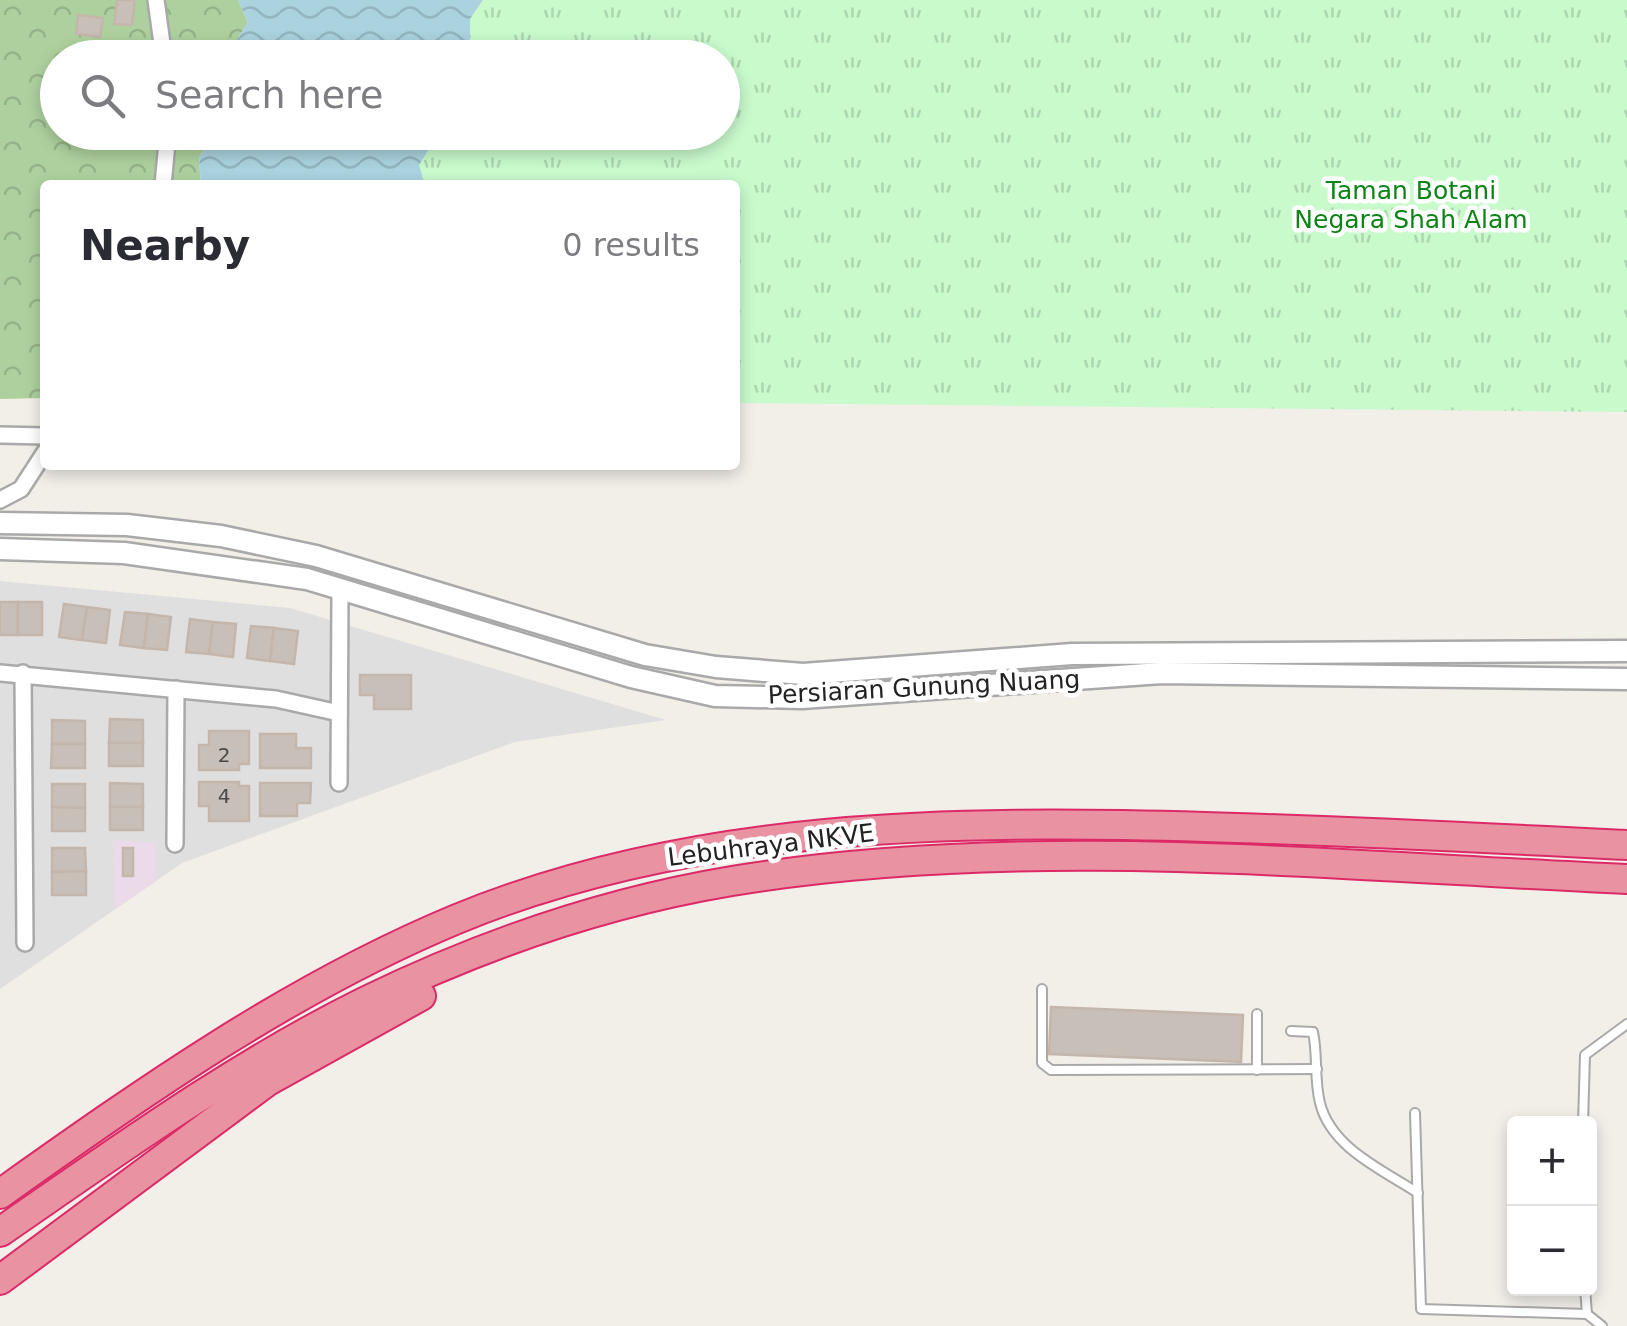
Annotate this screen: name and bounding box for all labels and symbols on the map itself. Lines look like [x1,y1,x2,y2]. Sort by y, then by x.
park label: Taman Botani Negara Shah Alam [1294,176,1528,234]
street label: Persiaran Gunung Nuang [767,664,1081,710]
house number: 2 [218,743,230,767]
house number: 4 [218,784,230,808]
street label: Lebuhraya NKVE [666,818,876,872]

